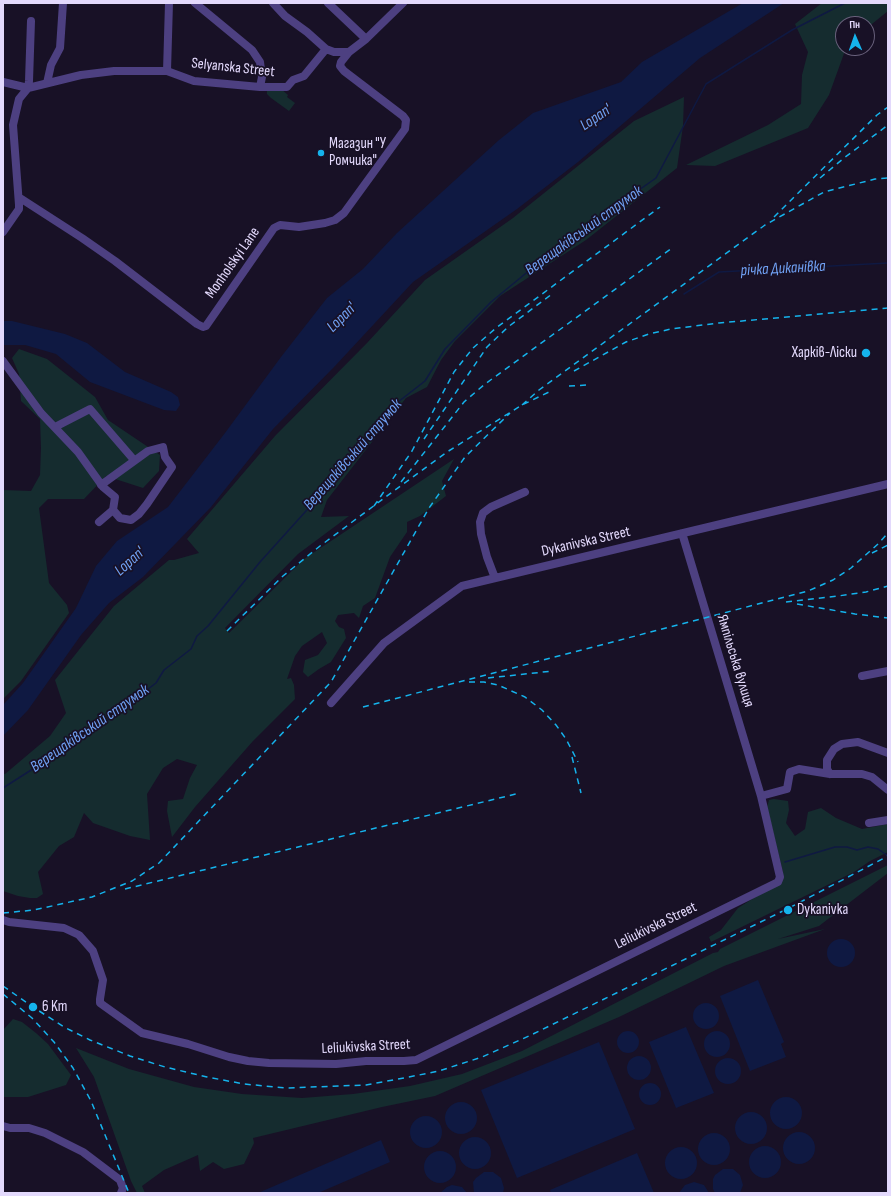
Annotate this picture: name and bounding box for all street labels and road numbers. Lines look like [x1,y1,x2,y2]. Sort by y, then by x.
street label: Selyanska Street [190,55,276,81]
street label: Monholskyi Lane [202,224,264,302]
street label: Dykanivska Street [540,523,632,561]
street label: Ямпільська вулиця [712,613,758,709]
street label: Leliukivska Street [612,898,700,954]
street label: Leliukivska Street [321,1036,411,1058]

